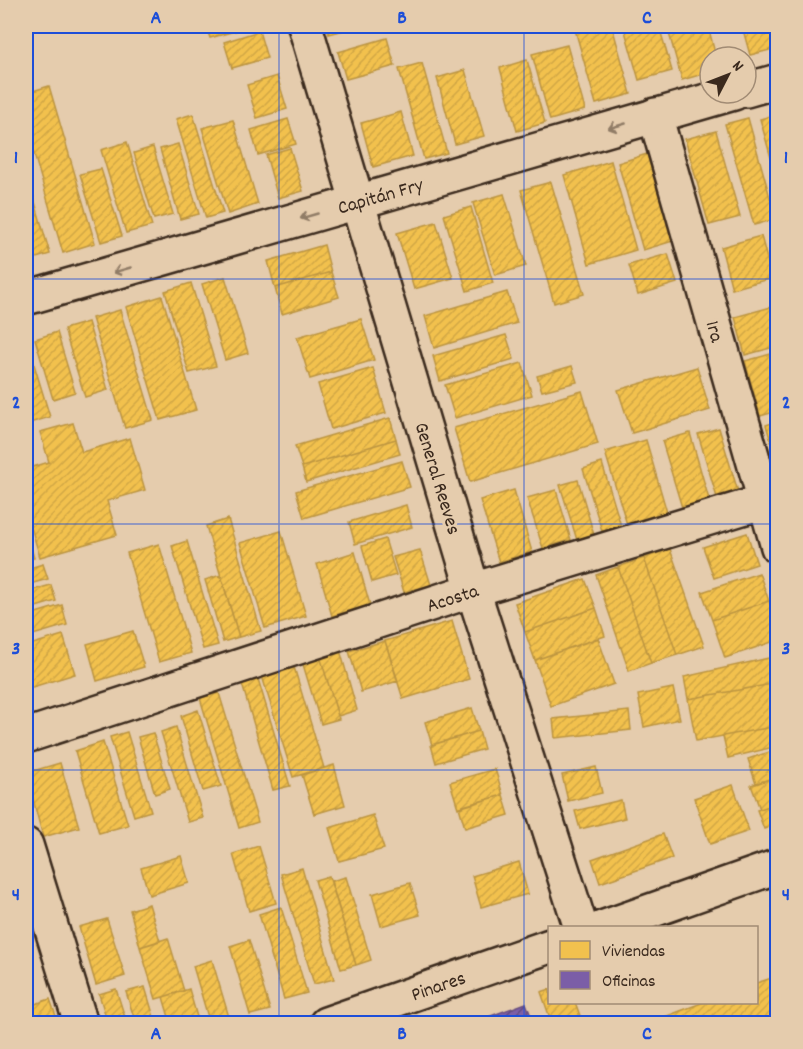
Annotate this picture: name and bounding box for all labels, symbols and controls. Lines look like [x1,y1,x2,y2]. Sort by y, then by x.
text: A [151,5,162,33]
text: B [397,5,407,33]
text: C [642,5,652,33]
north arrow [698,45,758,105]
text: N [726,56,749,77]
one-way arrow [608,121,627,132]
text: 1 [14,145,18,173]
text: 1 [784,145,788,173]
street label: Capitán Fry [335,172,428,223]
one-way arrow [300,211,319,222]
one-way arrow [113,265,132,276]
street label: 1ra [697,318,730,346]
text: 2 [12,390,20,418]
text: 2 [782,390,790,418]
street label: General Reeves [406,419,466,538]
street label: Acosta [423,578,483,621]
text: 3 [12,636,20,664]
text: 3 [782,636,790,664]
text: 4 [12,882,20,910]
text: 4 [782,882,790,910]
legend [548,926,758,1004]
text: Viviendas [602,940,665,965]
street label: Pinares [408,965,470,1010]
text: Oficinas [602,970,656,995]
text: A [151,1021,162,1049]
text: B [397,1021,407,1049]
text: C [642,1021,652,1049]

